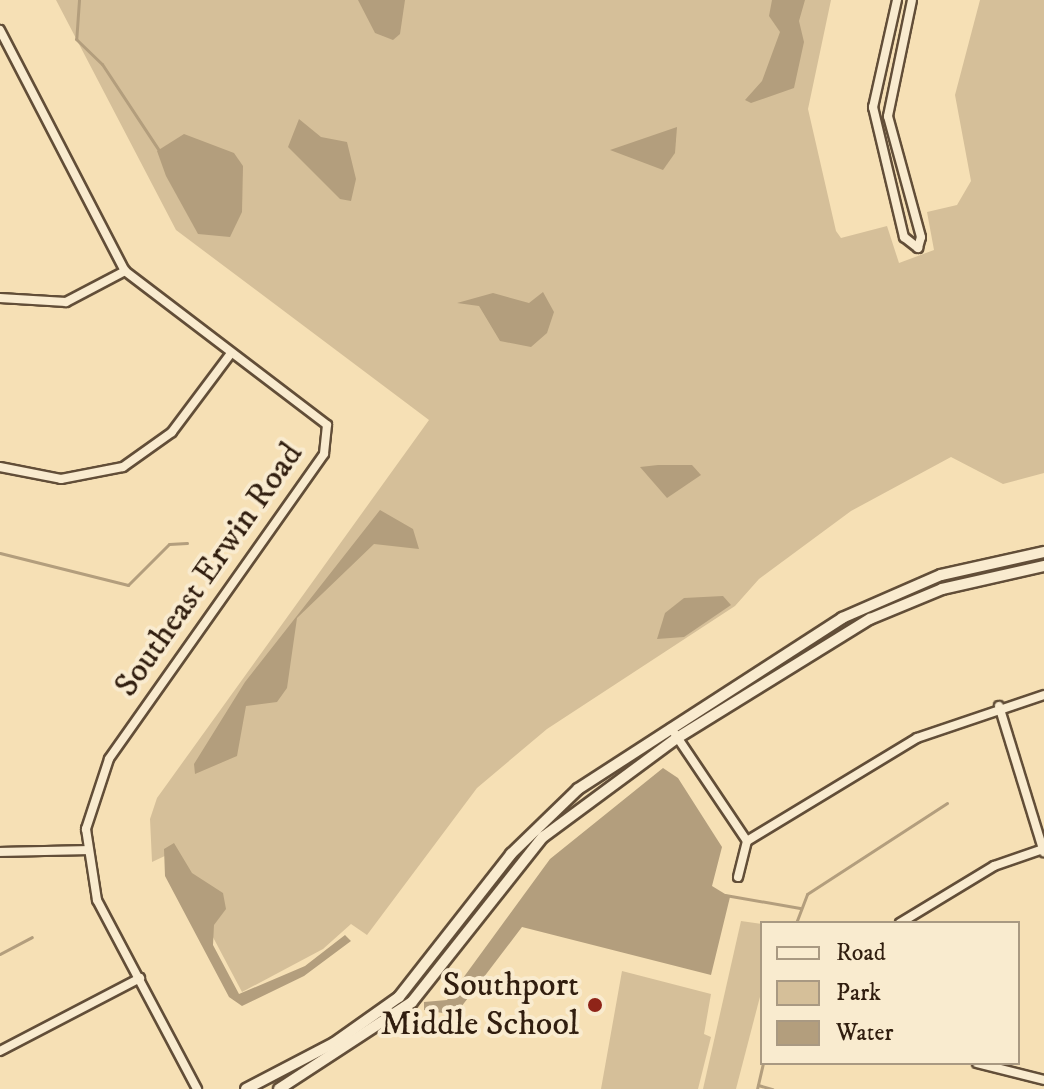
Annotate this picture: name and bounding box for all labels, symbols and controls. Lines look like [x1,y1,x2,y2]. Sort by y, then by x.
street label: Southeast Erwin Road [106,435,312,705]
legend [760,921,1020,1065]
text: Road [836,938,886,968]
place label: Southport Middle School [380,965,579,1044]
text: Park [836,978,881,1008]
marker: Southport Middle School [586,996,604,1014]
text: Water [836,1018,893,1048]

